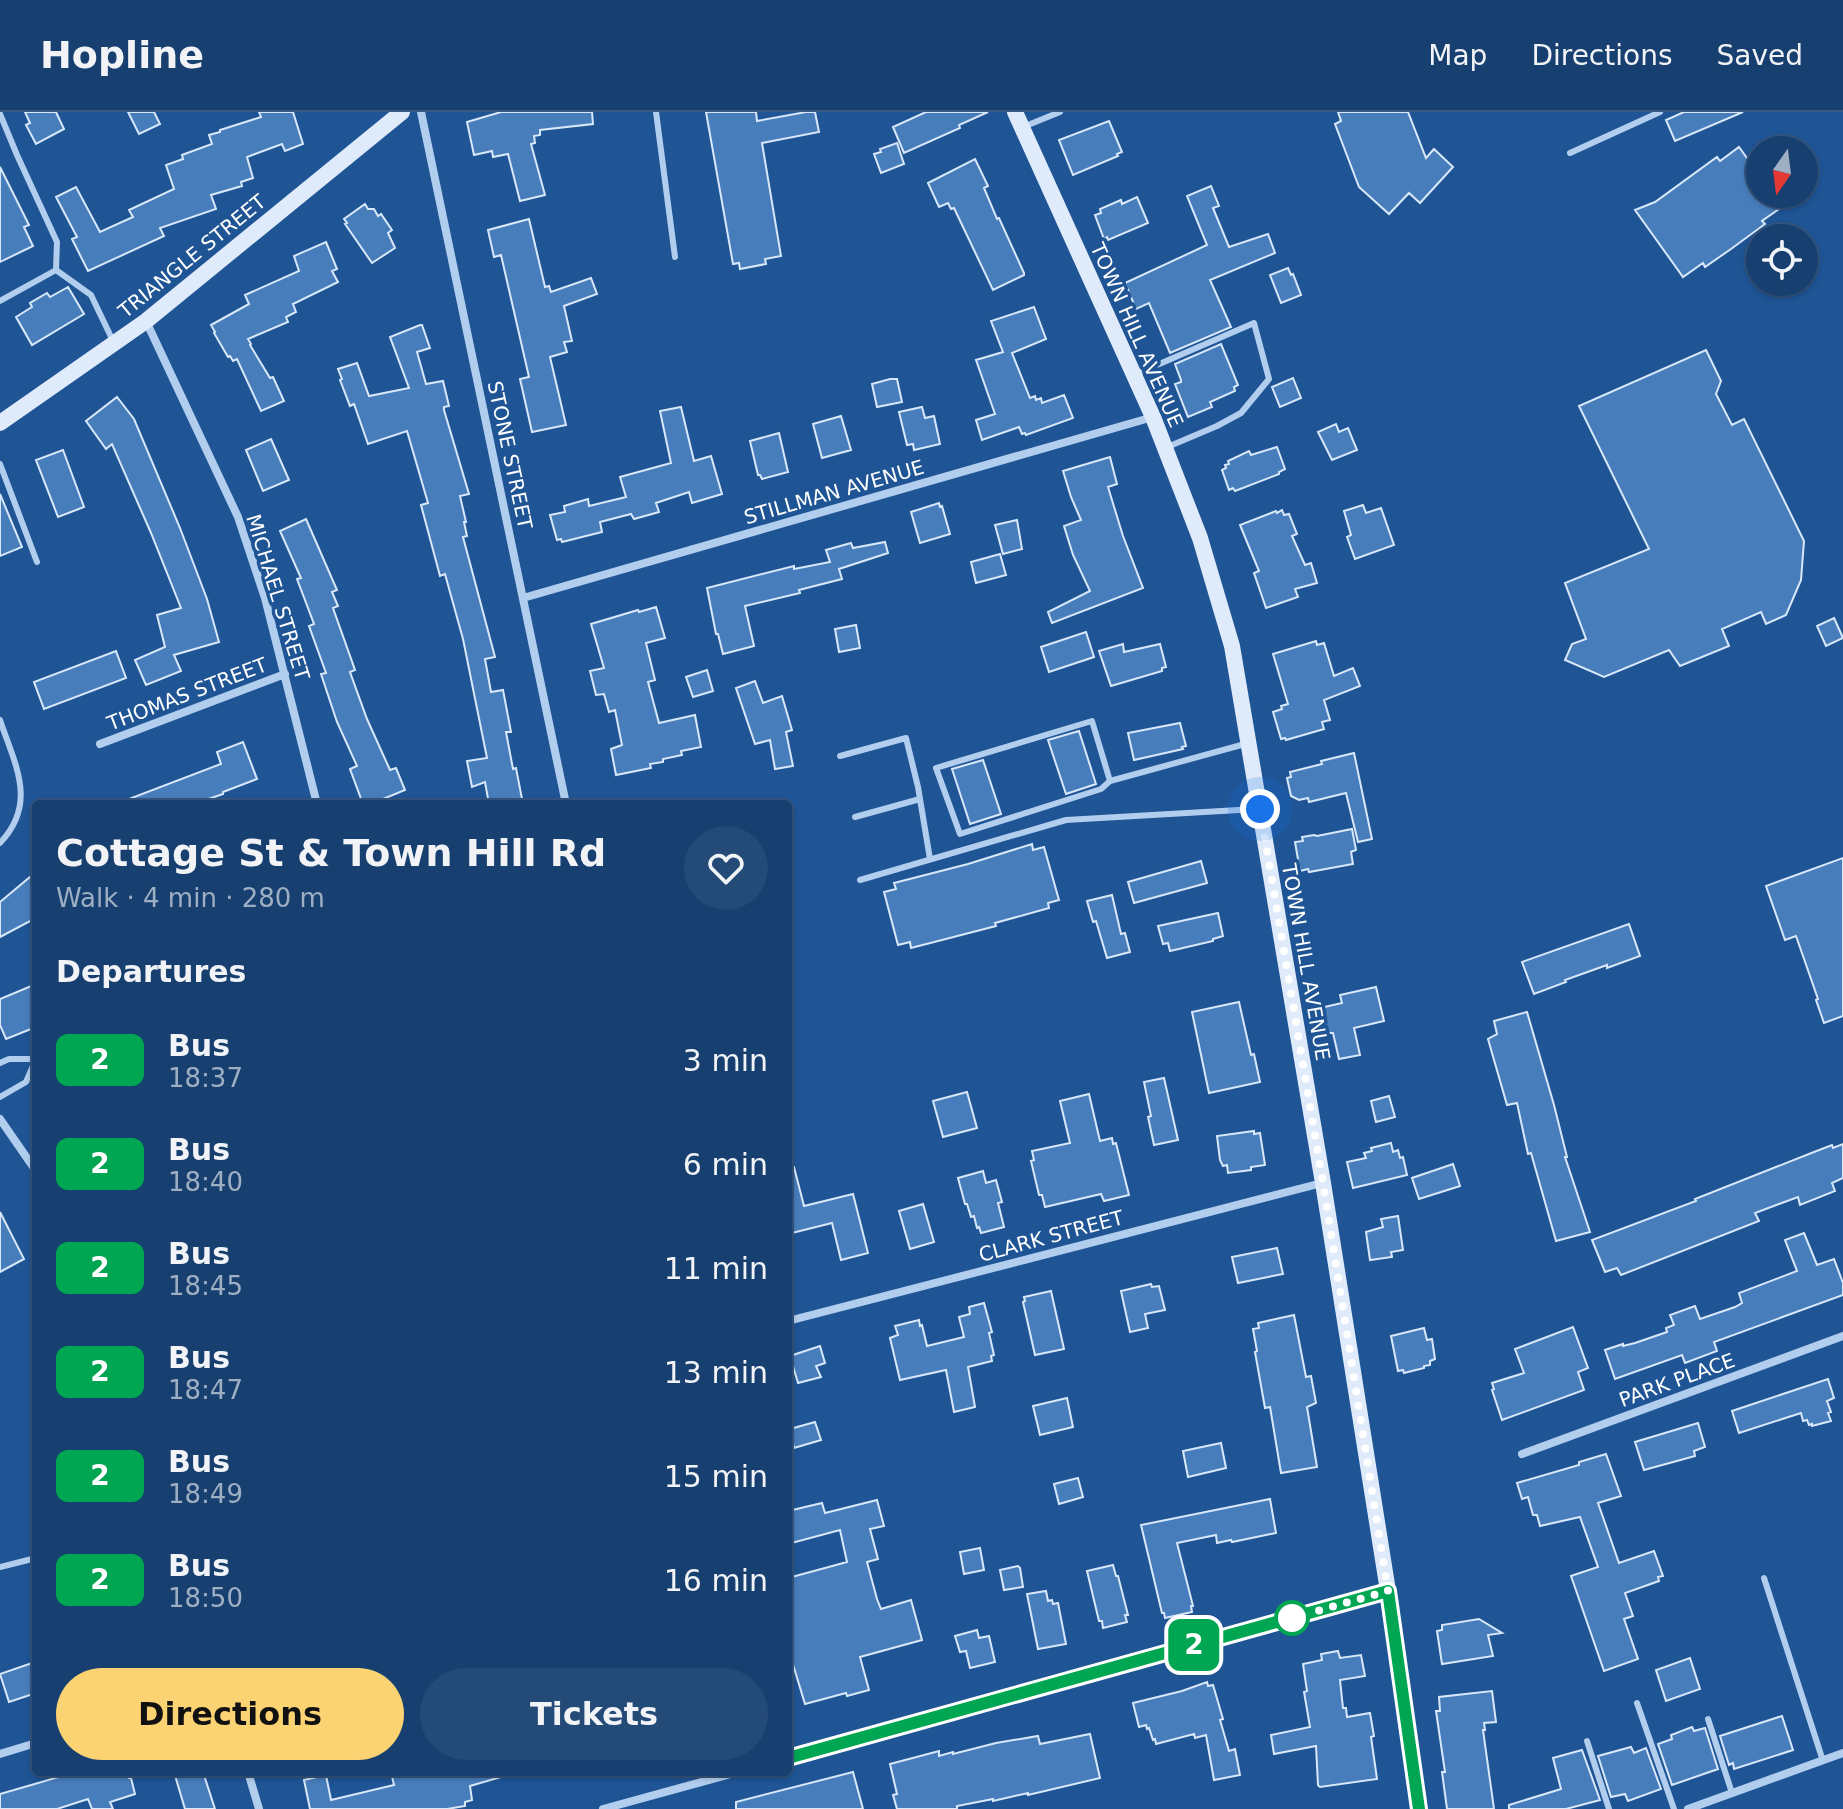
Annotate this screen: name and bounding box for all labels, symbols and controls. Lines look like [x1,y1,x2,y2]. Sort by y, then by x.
text: Hopline [40,33,204,77]
text: Map [1428,39,1487,72]
text: Directions [1531,39,1672,72]
text: Saved [1716,39,1803,72]
north arrow [1746,136,1818,208]
map controls [1746,136,1818,296]
street label: TRIANGLE STREET [113,189,271,323]
button: locate [1746,224,1818,296]
street label: TOWN HILL AVENUE [1085,238,1189,431]
street label: STONE STREET [483,379,538,532]
street label: STILLMAN AVENUE [741,455,927,529]
street label: MICHAEL STREET [241,511,315,684]
street label: THOMAS STREET [103,652,271,736]
your location [1240,789,1280,829]
button: heart [684,826,768,910]
text: Cottage St & Town Hill Rd [56,831,606,875]
street label: TOWN HILL AVENUE [1277,861,1335,1062]
text: Walk · 4 min · 280 m [56,883,325,913]
text: Departures [56,954,246,989]
text: Bus [168,1028,230,1063]
text: 2 [90,1043,110,1076]
text: 3 min [683,1043,768,1078]
text: 18:37 [168,1063,243,1093]
text: Bus [168,1132,230,1167]
text: 2 [90,1147,110,1180]
text: 6 min [683,1147,768,1182]
text: 18:40 [168,1167,243,1197]
street label: CLARK STREET [976,1205,1127,1267]
text: Bus [168,1236,230,1271]
text: 2 [90,1251,110,1284]
text: 11 min [664,1251,768,1286]
text: 18:45 [168,1271,243,1301]
text: Bus [168,1340,230,1375]
street label: PARK PLACE [1616,1348,1738,1412]
text: 2 [90,1355,110,1388]
text: 13 min [664,1355,768,1390]
text: 18:47 [168,1375,243,1405]
text: Bus [168,1444,230,1479]
text: 2 [90,1459,110,1492]
text: 15 min [664,1459,768,1494]
text: 18:49 [168,1479,243,1509]
text: Bus [168,1548,230,1583]
text: 2 [90,1563,110,1596]
text: 16 min [664,1563,768,1598]
text: 18:50 [168,1583,243,1613]
unlabelled marker [1275,1601,1309,1635]
line badge: 2 [1168,1619,1220,1671]
text: 2 [1184,1628,1204,1661]
button: Directions [56,1668,404,1760]
button: Tickets [420,1668,768,1760]

